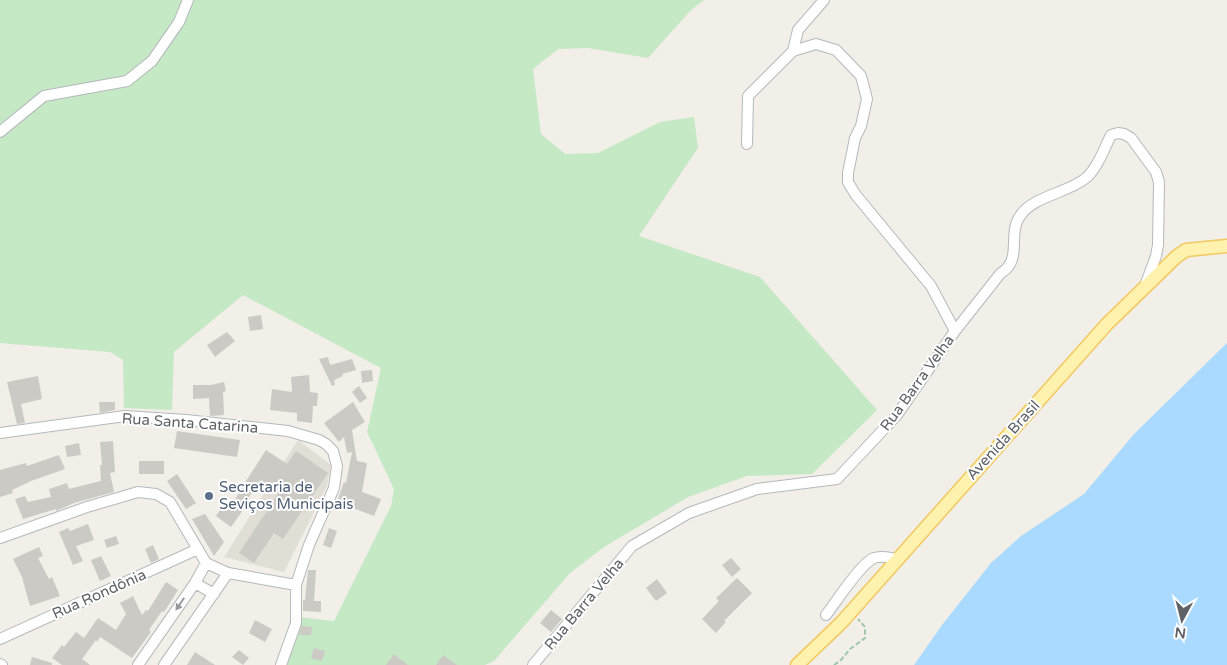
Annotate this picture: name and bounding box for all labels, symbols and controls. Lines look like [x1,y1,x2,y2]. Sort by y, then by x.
street label: Rua Barra Velha [876,332,958,434]
street label: Avenida Brasil [963,397,1043,483]
street label: Rua Santa Catarina [121,409,259,437]
place label: Secretaria de Seviços Municipais [219,478,353,513]
marker: Secretaria de Seviços Municipais [203,490,215,502]
street label: Rua Barra Velha [540,554,628,654]
street label: Rua Rondônia [49,565,149,623]
north arrow [1157,595,1207,645]
one-way arrow [175,598,185,611]
text: N [1174,623,1187,642]

